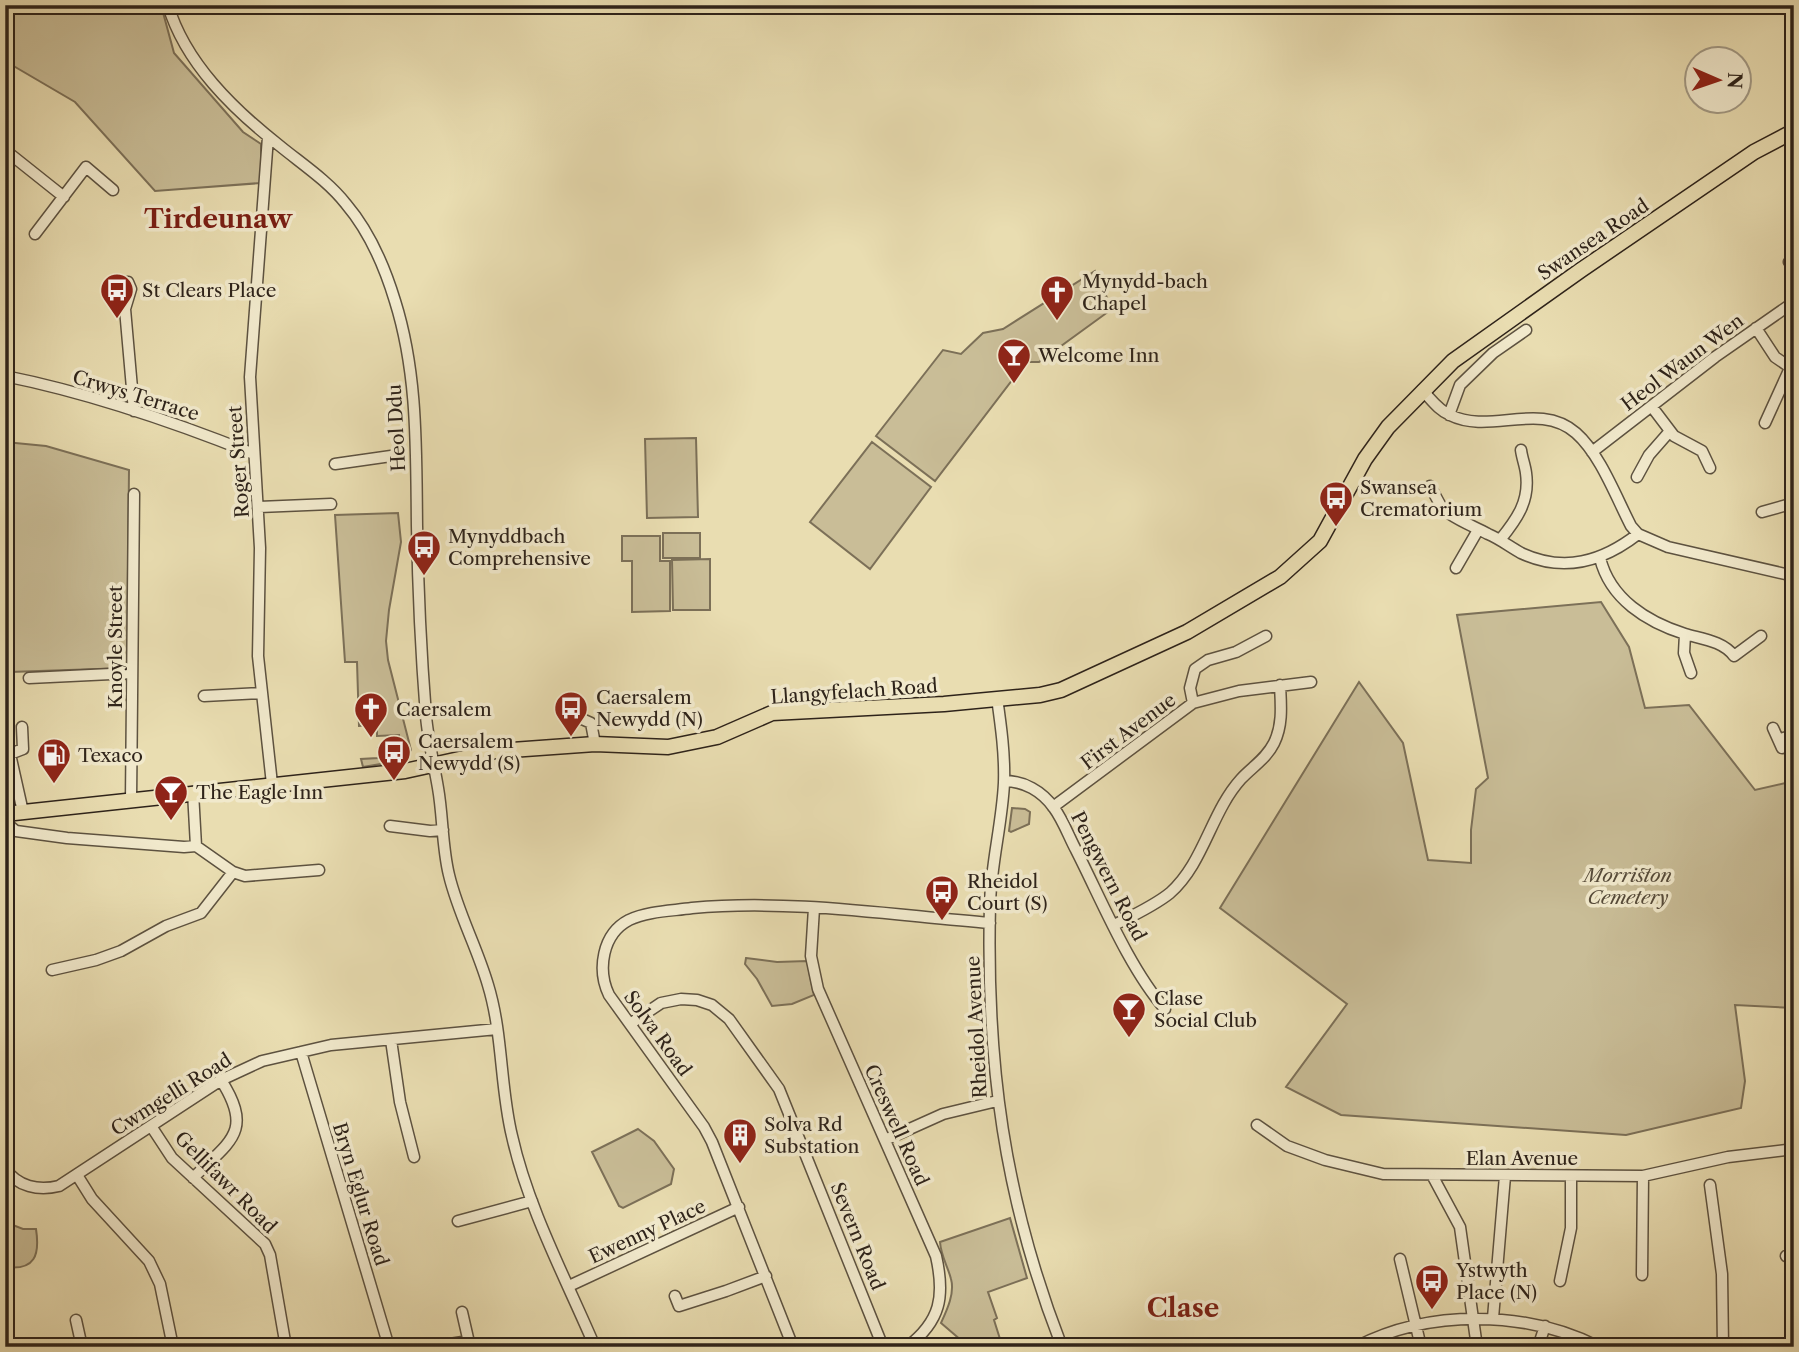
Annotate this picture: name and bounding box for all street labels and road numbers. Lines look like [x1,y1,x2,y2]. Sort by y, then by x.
street label: Swansea Road [1533,194,1654,285]
street label: Heol Waun Wen [1617,309,1748,416]
street label: Crwys Terrace [70,365,202,426]
street label: Heol Ddu [383,383,410,472]
street label: Roger Street [223,405,254,519]
street label: Knoyle Street [104,585,127,709]
street label: Llangyfelach Road [770,674,939,709]
street label: First Avenue [1076,688,1180,775]
street label: Pengwern Road [1066,808,1151,945]
street label: Rheidol Avenue [961,955,992,1099]
street label: Solva Road [619,986,697,1081]
street label: Cwmgelli Road [107,1048,236,1141]
street label: Creswell Road [860,1061,934,1190]
street label: Bryn Eglur Road [328,1120,393,1269]
street label: Gellifawr Road [170,1127,282,1238]
street label: Elan Avenue [1466,1147,1578,1170]
street label: Severn Road [826,1179,890,1294]
street label: Ewenny Place [585,1194,709,1269]

